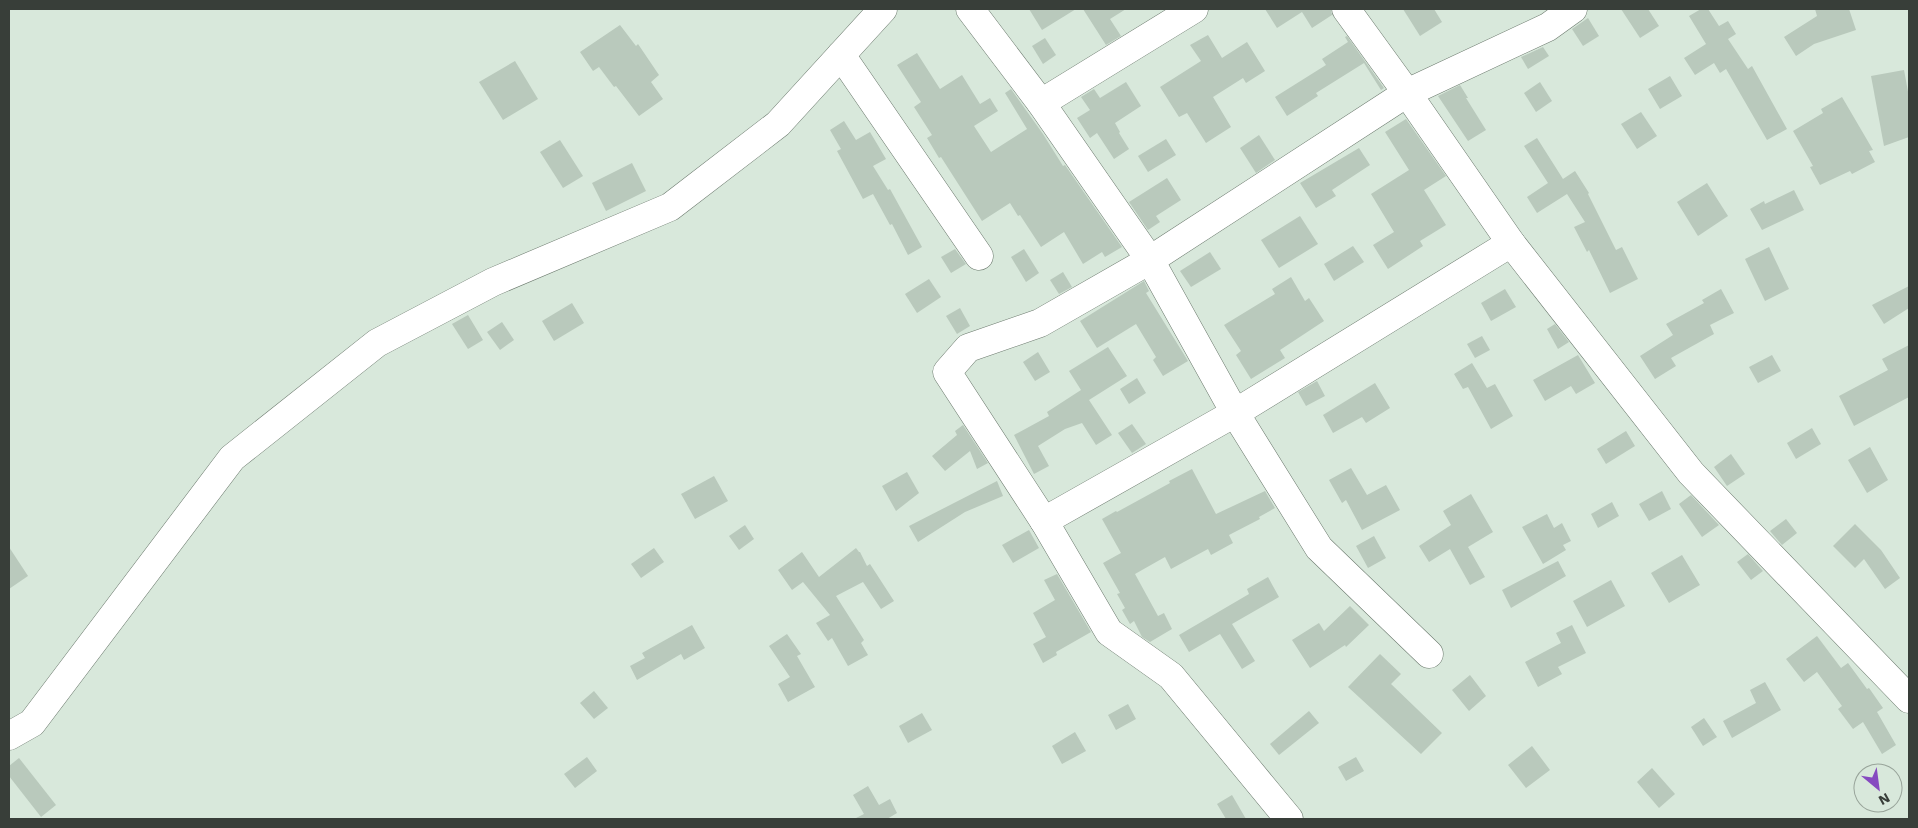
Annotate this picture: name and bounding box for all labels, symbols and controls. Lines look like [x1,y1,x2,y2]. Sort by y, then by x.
north arrow [1853,763,1903,813]
text: N [1876,790,1893,809]

